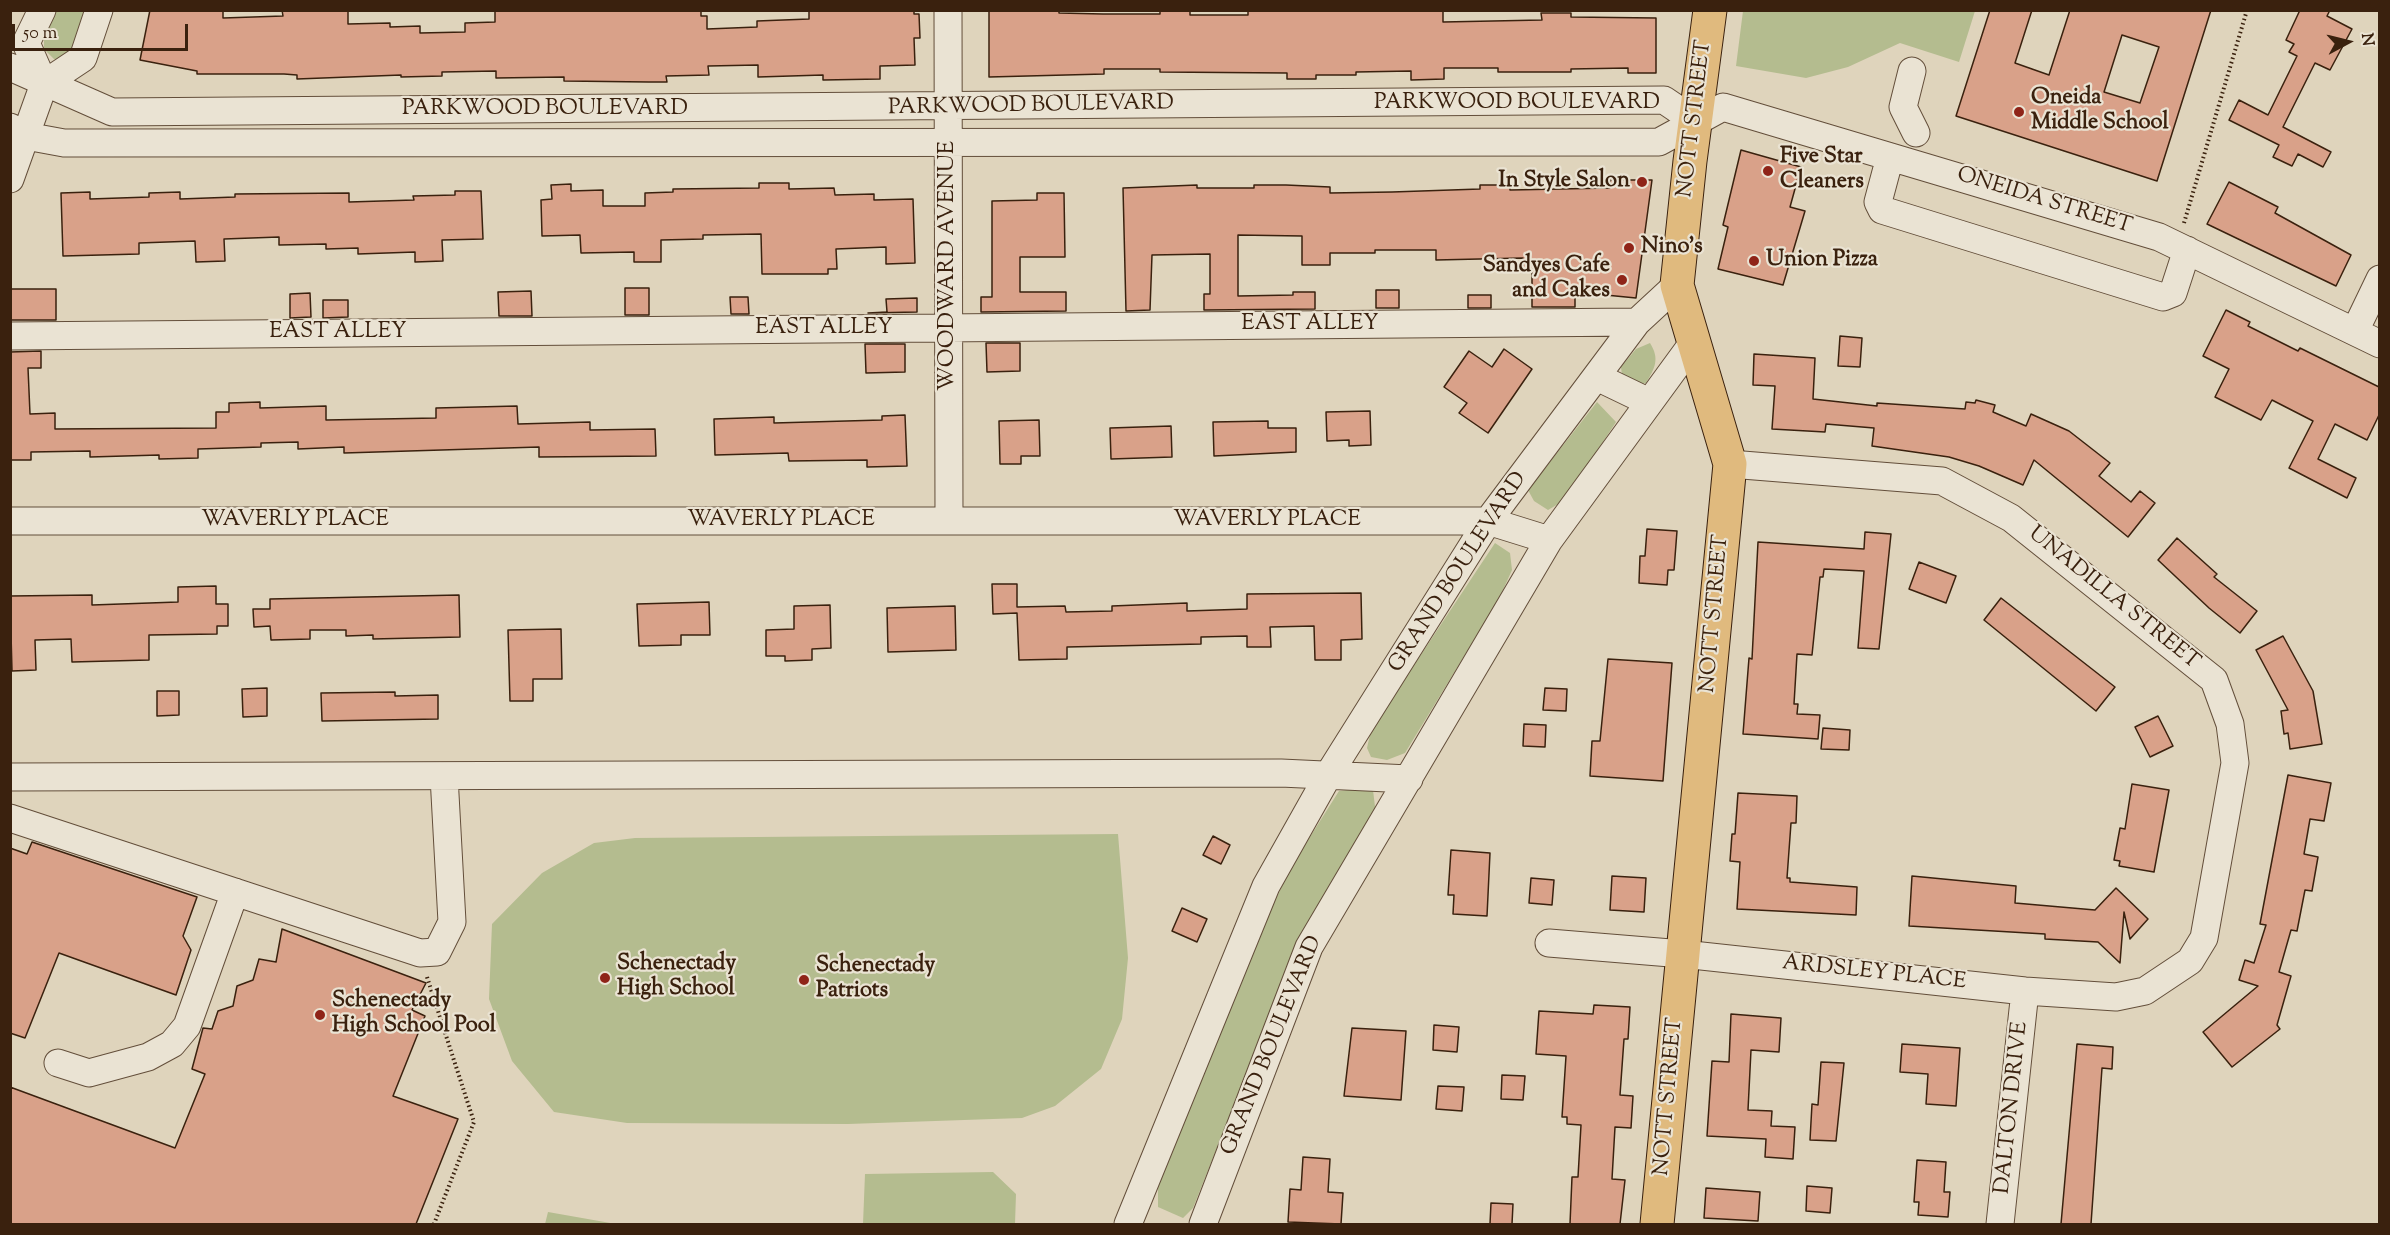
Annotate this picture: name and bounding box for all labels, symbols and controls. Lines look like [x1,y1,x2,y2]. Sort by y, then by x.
scale bar [15,12,190,50]
north arrow [2318,12,2378,72]
text: 50 m [23,21,57,47]
text: N [2354,32,2379,47]
street label: NOTT STREET [1673,39,1719,199]
place label: Oneida Middle School [2031,86,2169,138]
street label: PARKWOOD BOULEVARD [888,91,1174,123]
street label: PARKWOOD BOULEVARD [1374,91,1660,117]
street label: PARKWOOD BOULEVARD [402,97,688,123]
marker: Oneida Middle School [2012,105,2026,119]
street label: WOODWARD AVENUE [936,141,962,391]
place label: Five Star Cleaners [1780,145,1864,196]
street label: ONEIDA STREET [1953,163,2135,241]
marker: Five Star Cleaners [1761,164,1775,178]
place label: In Style Salon [1499,169,1630,195]
marker: In Style Salon [1635,175,1649,189]
place label: Nino's [1641,235,1703,261]
marker: Nino's [1622,241,1636,255]
place label: Union Pizza [1766,248,1878,274]
place label: Sandyes Cafe and Cakes [1483,254,1610,306]
marker: Union Pizza [1747,254,1761,268]
marker: Sandyes Cafe and Cakes [1615,273,1629,287]
street label: EAST ALLEY [1241,312,1379,338]
street label: EAST ALLEY [755,316,893,342]
street label: EAST ALLEY [269,320,407,346]
street label: GRAND BOULEVARD [1384,468,1534,678]
street label: WAVERLY PLACE [201,508,389,534]
street label: WAVERLY PLACE [687,508,875,534]
street label: WAVERLY PLACE [1173,508,1361,534]
street label: UNADILLA STREET [2022,522,2204,676]
street label: NOTT STREET [1696,534,1736,694]
street label: GRAND BOULEVARD [1217,933,1329,1159]
street label: ARDSLEY PLACE [1781,951,1967,997]
place label: Schenectady High School [617,952,736,1004]
place label: Schenectady Patriots [816,954,935,1005]
marker: Schenectady High School [598,971,612,985]
marker: Schenectady Patriots [797,973,811,987]
place label: Schenectady High School Pool [332,989,496,1040]
marker: Schenectady High School Pool [313,1008,327,1022]
street label: NOTT STREET [1650,1017,1690,1177]
street label: DALTON DRIVE [1991,1021,2035,1195]

